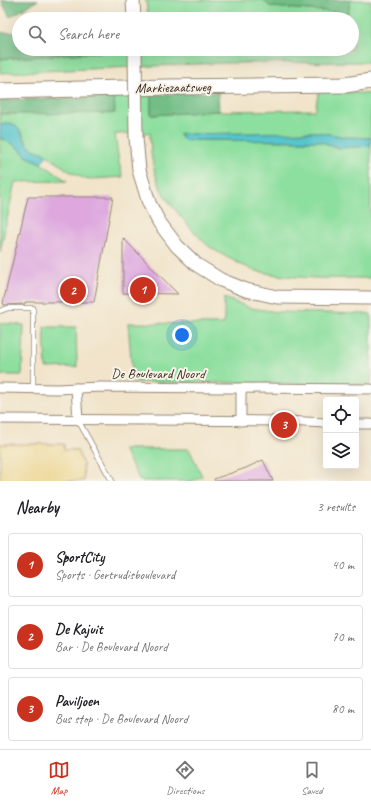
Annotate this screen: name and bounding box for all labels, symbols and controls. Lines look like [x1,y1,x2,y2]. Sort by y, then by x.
search box [12,12,359,56]
icon: search [26,23,48,45]
text: Search here [58,25,119,44]
street label: Markiezaatsweg [135,78,212,97]
pin: 1 [130,275,156,305]
pin: 2 [60,276,86,306]
your location [172,325,192,345]
street label: De Boulevard Noord [111,365,207,382]
map controls [323,397,359,469]
button: locate [323,397,359,433]
pin: 3 [271,410,297,440]
button: layers [323,433,359,469]
text: Nearby [16,497,59,518]
text: 3 results [317,499,355,515]
text: SportCity [55,548,104,567]
text: 1 [27,557,33,573]
text: 40 m [332,557,354,573]
text: Sports · Gertrudisboulevard [55,567,175,583]
text: De Kajuit [55,620,103,639]
text: 2 [27,629,33,645]
text: 70 m [332,629,354,645]
text: Bar · De Boulevard Noord [55,639,168,655]
text: Paviljoen [55,692,99,711]
text: 3 [27,701,33,717]
text: 80 m [332,701,354,717]
text: Bus stop · De Boulevard Noord [55,711,188,727]
tab: Map [48,759,70,797]
tab: Directions [166,759,205,797]
tab: Saved [301,759,323,797]

